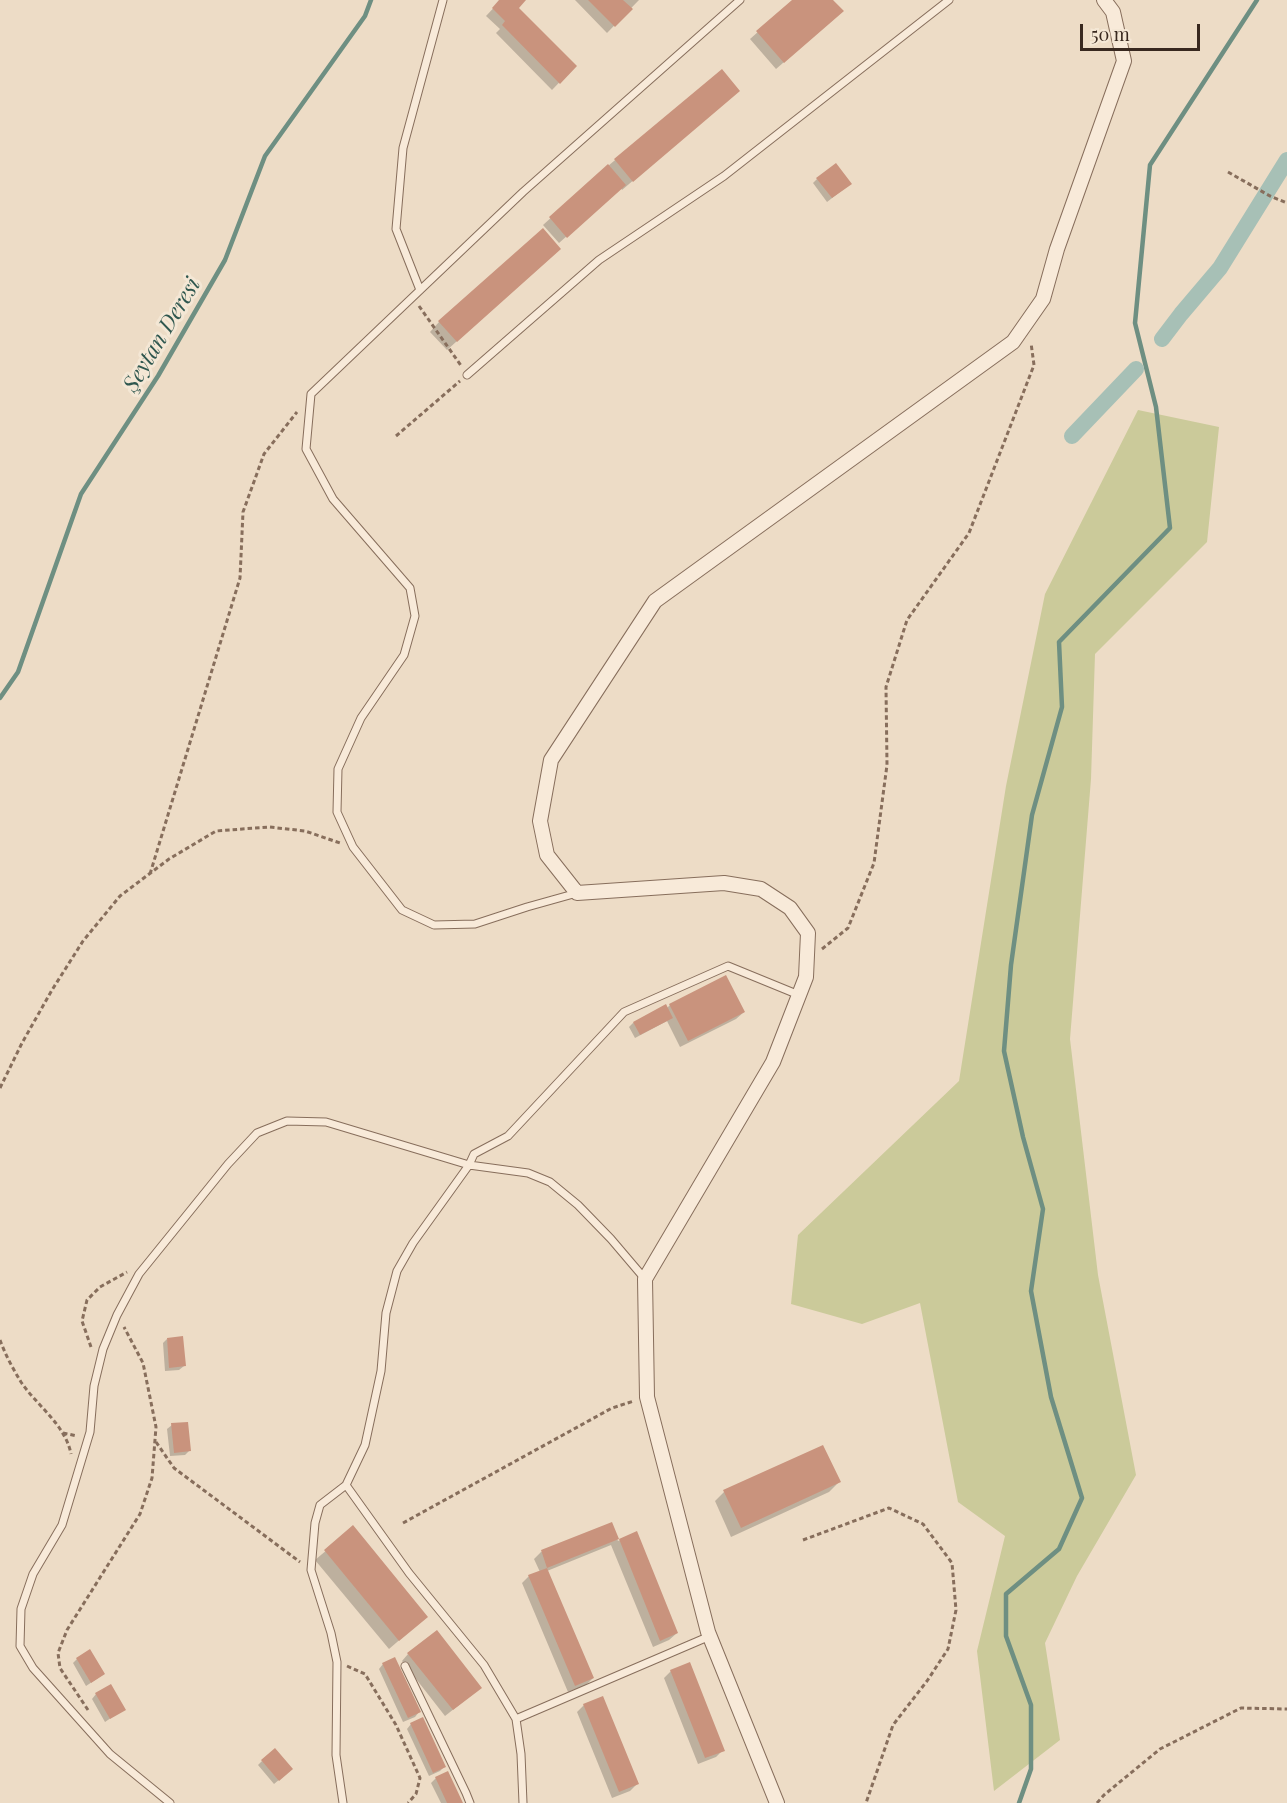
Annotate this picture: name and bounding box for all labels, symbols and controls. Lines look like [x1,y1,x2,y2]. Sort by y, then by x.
scale bar [1083,12,1203,50]
text: 50 m [1091,22,1130,46]
water label: Şeytan Deresi [118,273,206,397]

